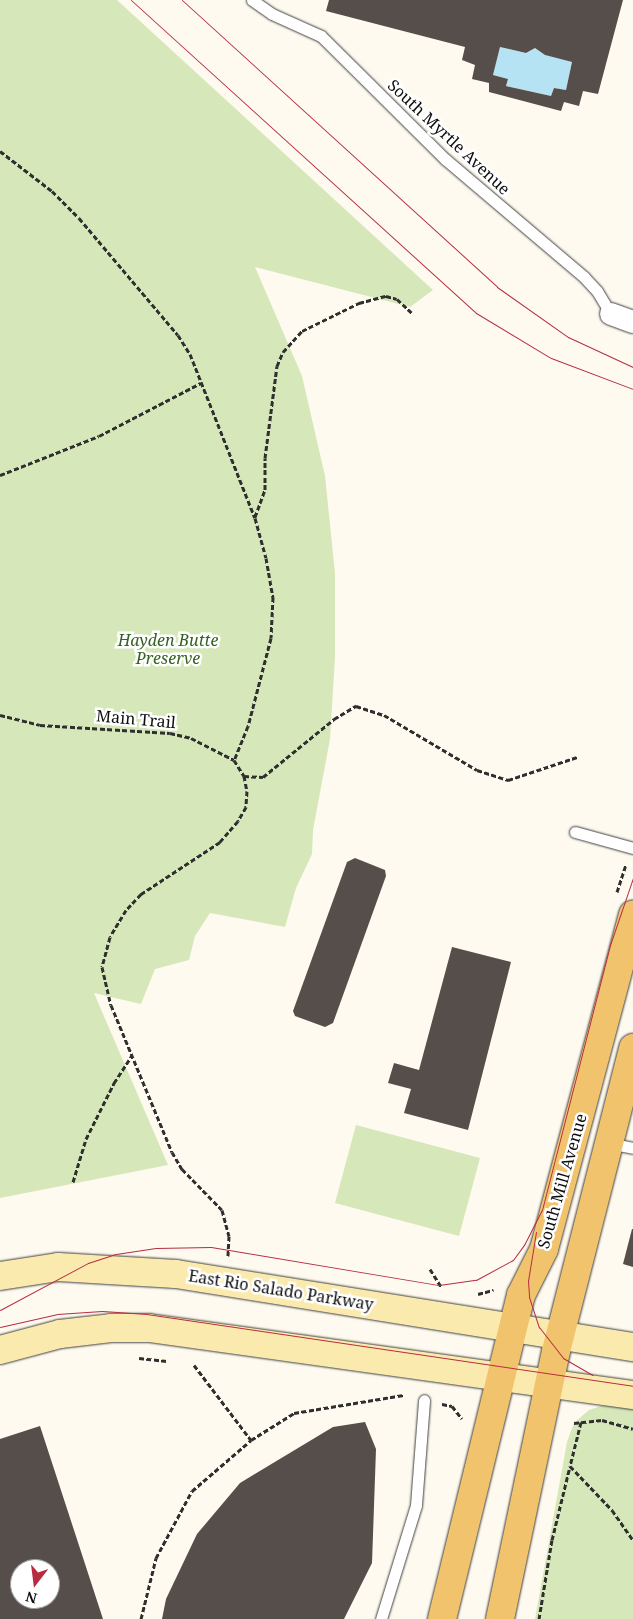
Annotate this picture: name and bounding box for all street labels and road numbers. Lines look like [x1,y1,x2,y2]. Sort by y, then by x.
street label: South Myrtle Avenue [384,75,514,199]
street label: Main Trail [95,706,177,732]
street label: South Mill Avenue [534,1111,590,1251]
street label: East Rio Salado Parkway [187,1266,375,1314]

